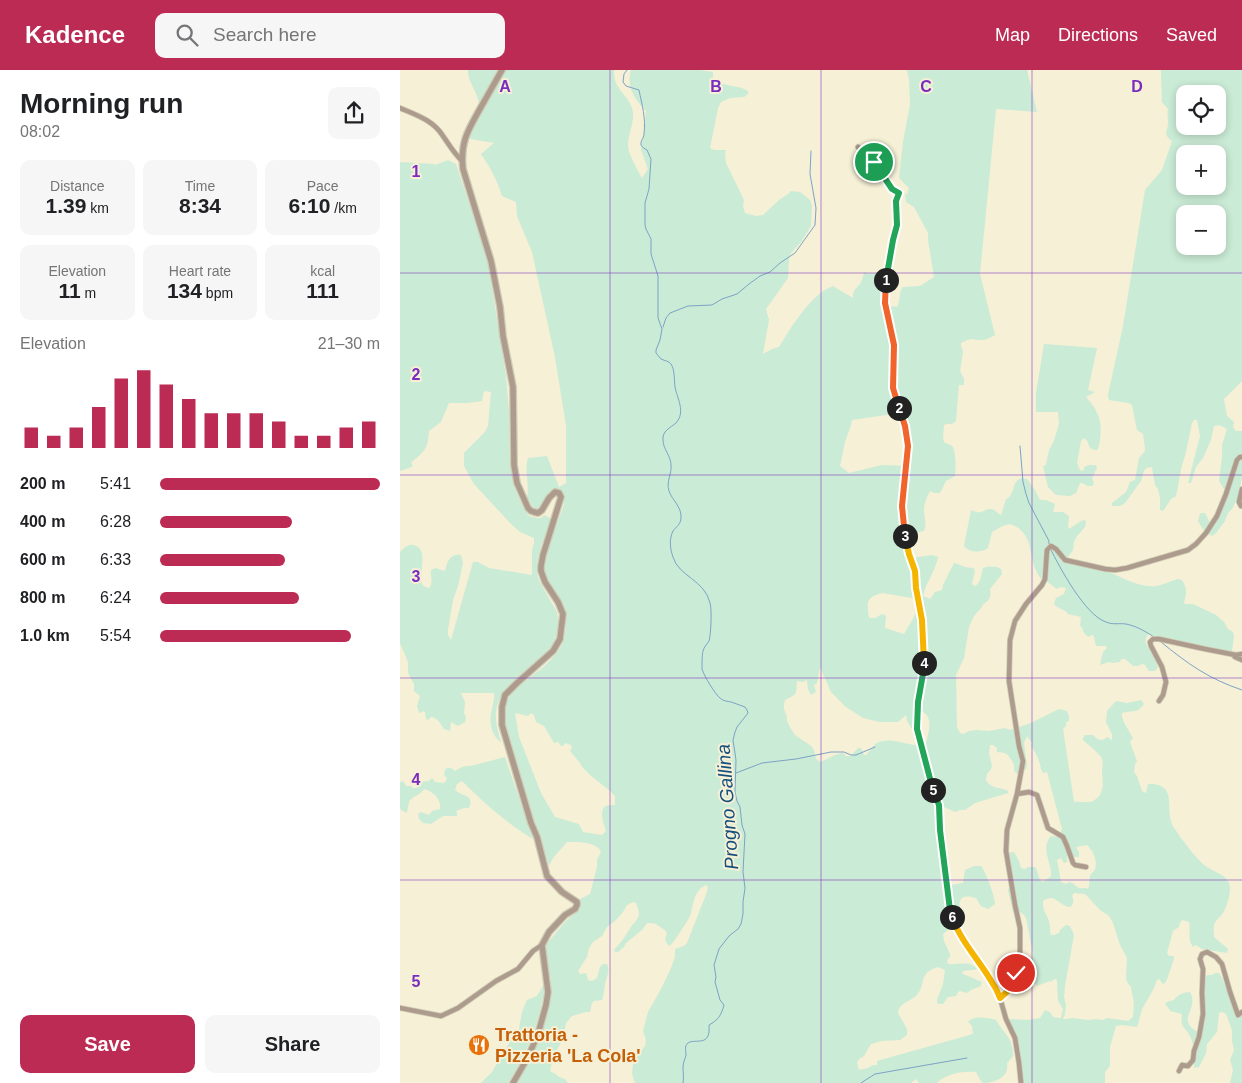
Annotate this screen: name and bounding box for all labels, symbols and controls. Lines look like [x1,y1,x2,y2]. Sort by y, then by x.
search box [155,13,505,58]
text: Kadence [25,21,125,48]
icon: search [173,21,201,49]
text: Search here [213,24,317,45]
text: Map [995,25,1030,45]
text: Directions [1058,25,1138,45]
text: Saved [1166,25,1217,45]
text: A [499,78,511,95]
text: B [710,78,722,95]
text: C [920,78,932,95]
text: D [1131,78,1143,95]
map controls [1176,85,1226,255]
button: locate [1176,85,1226,135]
button: share [328,87,380,139]
text: Morning run [20,88,183,119]
text: 08:02 [20,123,60,140]
pin [853,141,895,183]
button: + [1176,145,1226,195]
icon: arrive [860,148,888,176]
text: 1 [412,163,421,180]
text: Distance [50,178,105,194]
text: Time [185,178,215,194]
text: Pace [307,178,339,194]
text: 1.39 [46,194,86,217]
text: 8:34 [179,194,221,217]
text: 6:10 [288,194,330,217]
text: km [86,200,109,216]
text: /km [330,200,357,216]
button: − [1176,205,1226,255]
text: Elevation [49,263,106,279]
text: Heart rate [169,263,231,279]
text: kcal [310,263,335,279]
pin: 1 [874,268,898,292]
text: 1 [883,272,890,288]
text: 11 [58,279,81,302]
text: 134 [167,279,202,302]
text: 111 [306,279,339,302]
text: m [81,285,96,301]
text: bpm [202,285,233,301]
text: Elevation [20,335,86,352]
text: 21–30 m [318,335,380,352]
text: 2 [412,366,421,383]
pin: 2 [886,396,912,420]
text: 2 [896,400,903,416]
text: 200 m [20,475,65,492]
text: 5:41 [100,475,131,492]
text: 400 m [20,513,65,530]
text: 6:28 [100,513,131,530]
pin: 3 [892,524,918,548]
text: 3 [902,528,909,544]
text: 600 m [20,551,65,568]
text: 6:33 [100,551,131,568]
text: 3 [412,568,421,585]
text: 800 m [20,589,65,606]
text: 6:24 [100,589,131,606]
text: 1.0 km [20,627,70,644]
text: 5:54 [100,627,131,644]
pin: 4 [912,650,936,676]
text: 4 [921,655,928,671]
water label: Progno Gallina [713,744,742,870]
text: 4 [412,771,421,788]
pin: 5 [920,778,946,802]
text: 5 [930,782,937,798]
pin: 6 [940,904,964,930]
text: 6 [949,909,956,925]
pin [995,952,1037,994]
icon: check [1002,959,1030,987]
text: 5 [412,973,421,990]
button: Save [20,1015,195,1073]
button: Share [205,1015,380,1073]
place label: Trattoria - Pizzeria 'La Cola' [495,1025,641,1066]
restaurant icon: Trattoria - Pizzeria 'La Cola' [467,1033,491,1057]

